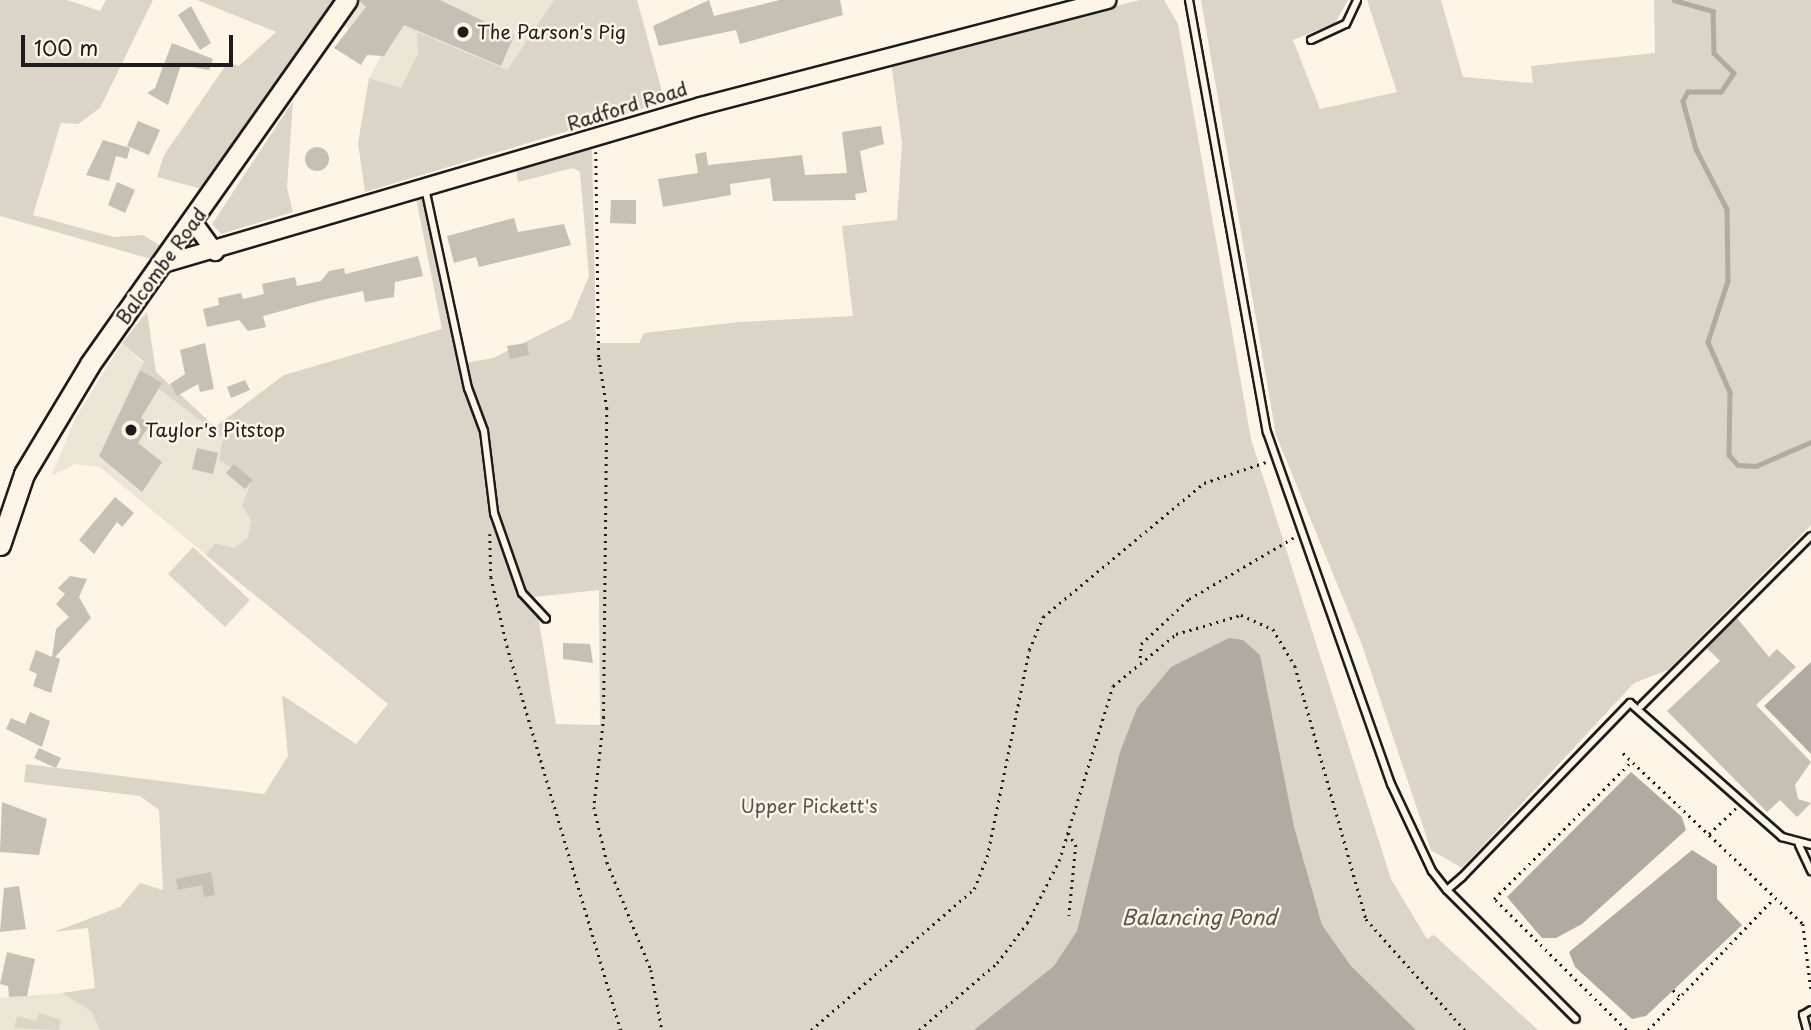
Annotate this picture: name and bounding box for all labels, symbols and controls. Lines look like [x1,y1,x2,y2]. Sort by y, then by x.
scale bar [24,21,236,65]
place label: The Parson's Pig [477,21,627,43]
marker: The Parson's Pig [455,24,471,40]
text: 100 m [34,31,98,63]
street label: Radford Road [564,77,690,135]
street label: Balcombe Road [110,202,212,330]
place label: Taylor's Pitstop [145,419,285,441]
marker: Taylor's Pitstop [123,422,139,438]
park label: Upper Pickett's [740,795,878,817]
water label: Balancing Pond [1122,903,1276,929]

